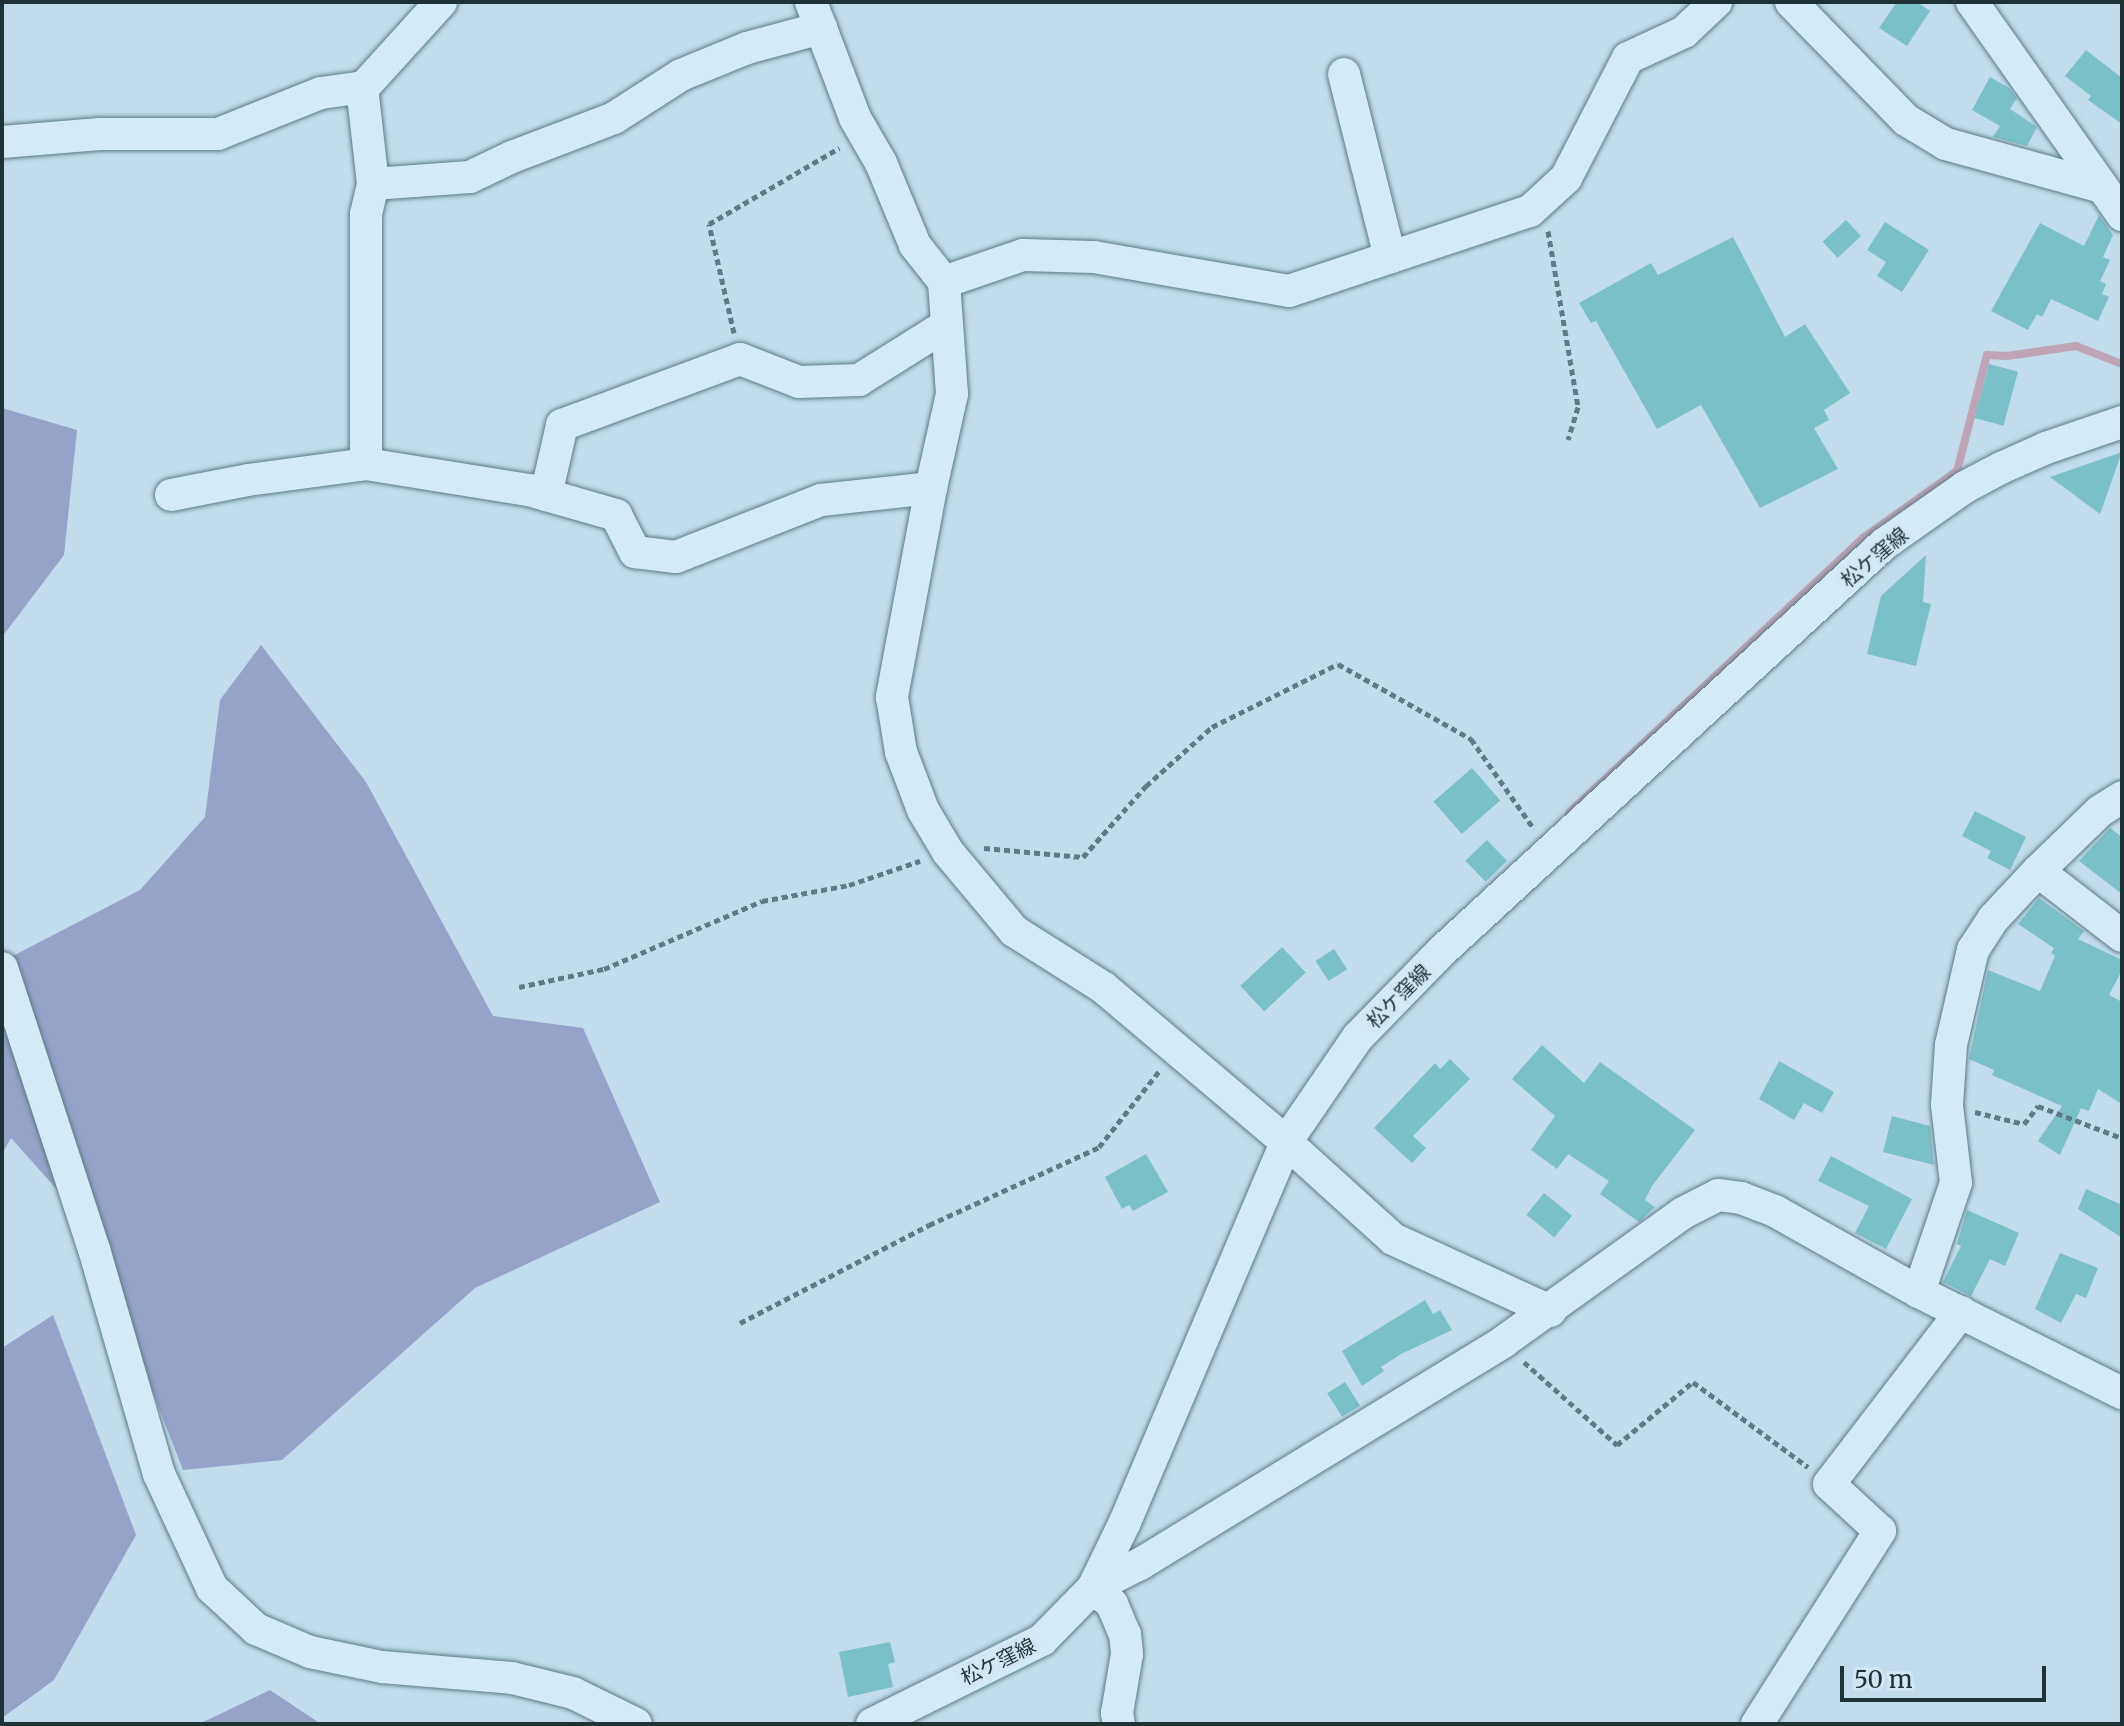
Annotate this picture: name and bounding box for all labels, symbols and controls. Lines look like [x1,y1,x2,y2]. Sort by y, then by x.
street label: 松ケ窪線 [1836,522,1912,592]
street label: 松ケ窪線 [1361,959,1435,1033]
street label: 松ケ窪線 [957,1633,1039,1689]
scale bar [1844,1650,2050,1700]
text: 50 m [1854,1664,1913,1695]

